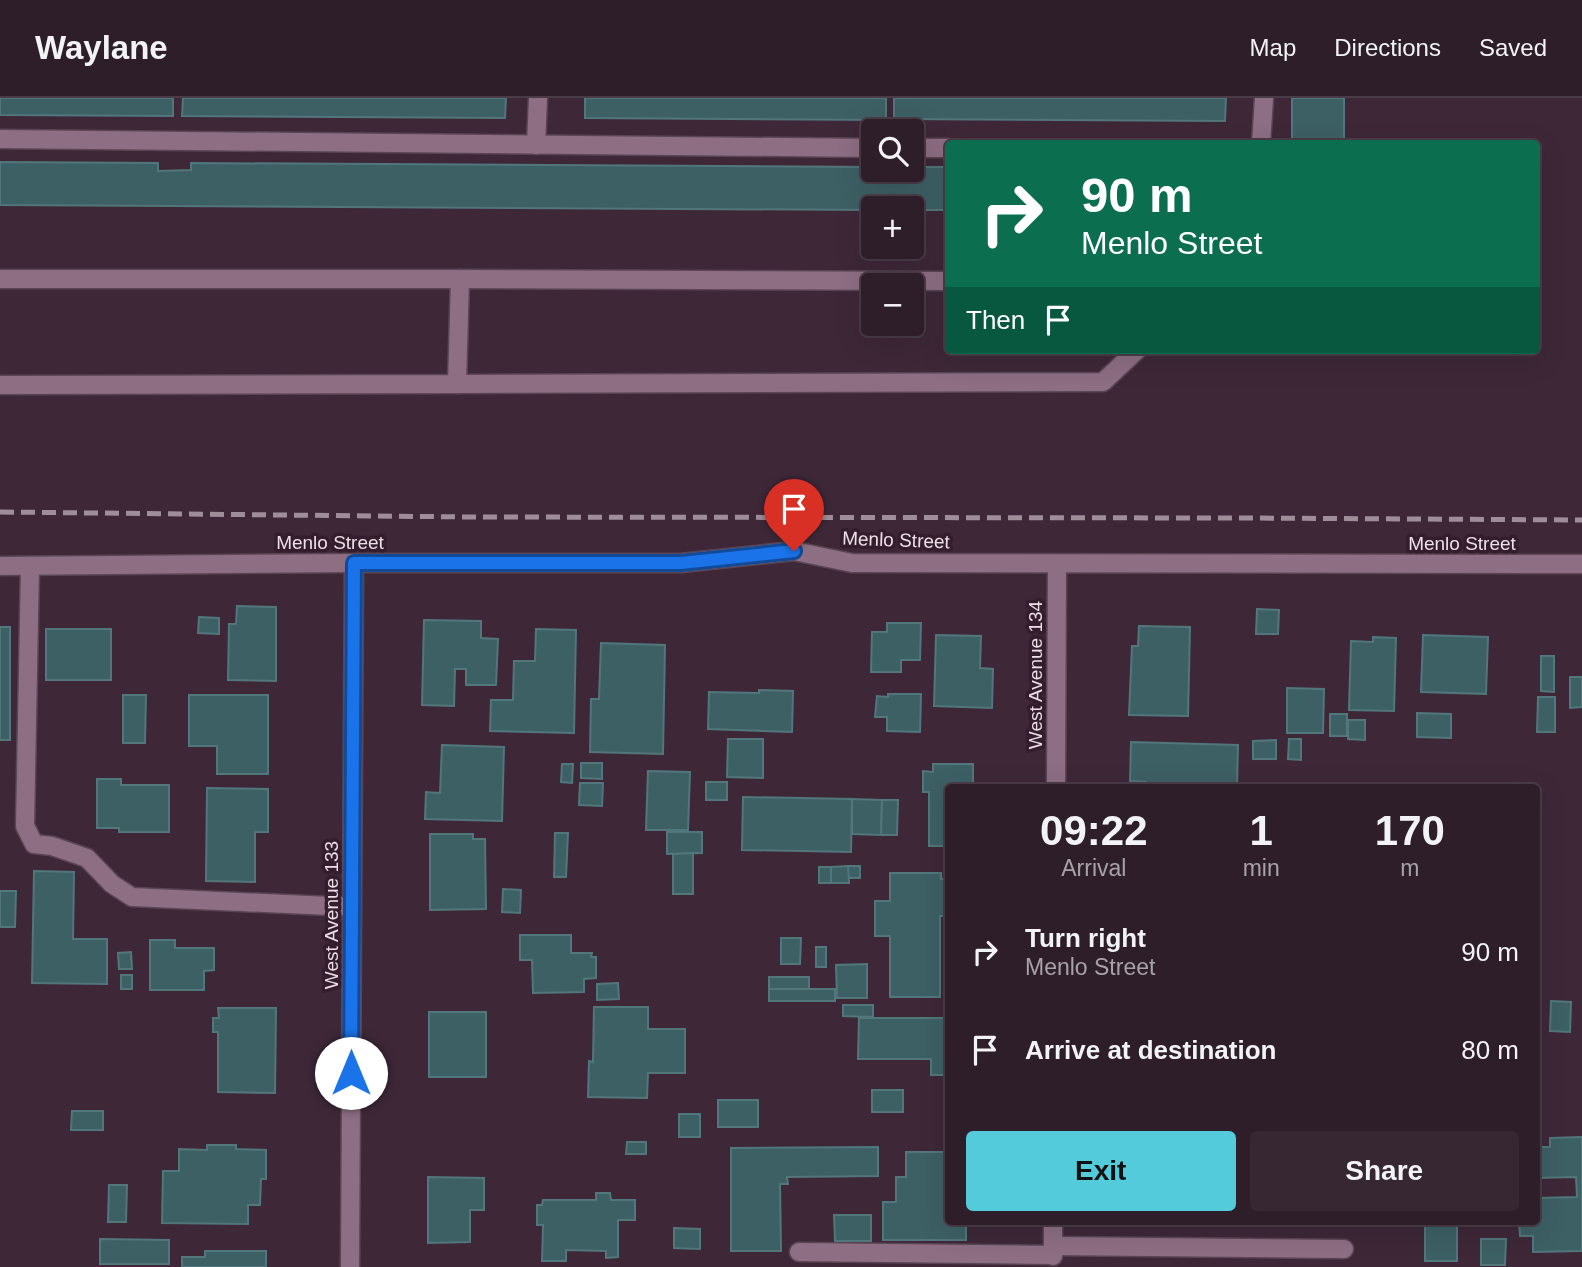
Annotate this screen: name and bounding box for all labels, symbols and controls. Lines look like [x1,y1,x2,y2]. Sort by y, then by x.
text: Waylane [35,29,168,66]
text: Map [1250,34,1296,61]
text: Directions [1334,34,1441,61]
text: Saved [1479,34,1547,61]
map controls [861,119,924,336]
button: search [861,119,924,182]
icon: right [966,168,1057,259]
text: 90 m [1081,168,1193,222]
button: + [861,196,924,259]
text: Menlo Street [1081,225,1262,261]
button: − [861,273,924,336]
icon: arrive [1039,301,1077,339]
text: Then [966,305,1025,335]
pin [764,479,824,551]
icon: arrive [775,490,813,528]
street label: Menlo Street [842,528,951,552]
street label: Menlo Street [276,532,385,553]
street label: Menlo Street [1408,533,1517,554]
street label: West Avenue 134 [1025,600,1046,749]
text: 09:22 [1040,807,1148,854]
text: 1 [1249,807,1273,854]
text: 170 [1375,807,1445,854]
street label: West Avenue 133 [321,841,342,989]
text: Arrival [1061,855,1126,881]
text: min [1243,855,1280,881]
text: m [1400,855,1419,881]
text: Turn right [1025,923,1146,953]
icon: right [966,933,1004,971]
text: 90 m [1461,937,1519,967]
text: Menlo Street [1025,954,1155,980]
icon: arrive [966,1031,1004,1069]
text: Arrive at destination [1025,1035,1276,1065]
text: 80 m [1461,1035,1519,1065]
position arrow [314,1036,388,1110]
button: Exit [966,1131,1236,1211]
button: Share [1250,1131,1519,1211]

